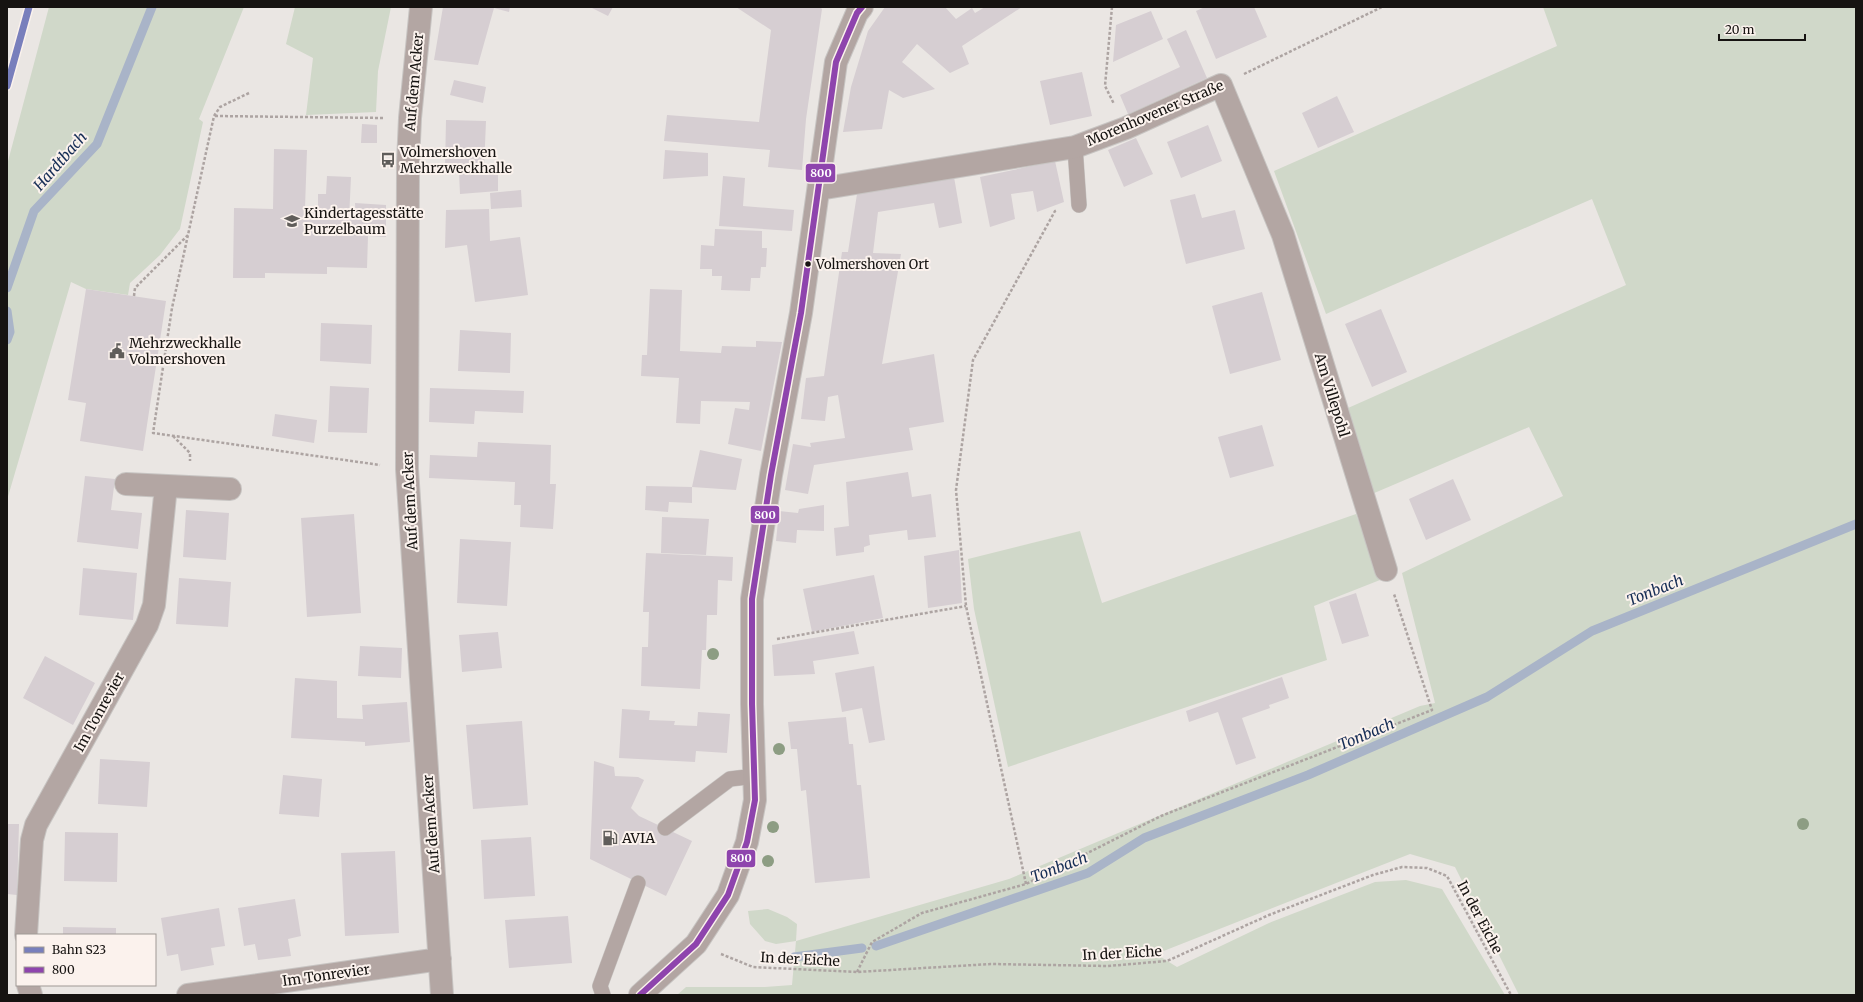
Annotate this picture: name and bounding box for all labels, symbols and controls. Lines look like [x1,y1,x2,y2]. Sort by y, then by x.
scale bar [1719,16,1805,42]
text: 20 m [1725,22,1754,37]
street label: Auf dem Acker [401,32,427,133]
street label: Morenhovener Straße [1084,76,1226,150]
water label: Hardtbach [29,128,91,195]
place label: Volmershoven Mehrzweckhalle [399,143,512,177]
bus stop icon: Volmershoven Mehrzweckhalle [379,151,397,169]
line badge: 800 [805,163,836,183]
text: 800 [810,166,832,180]
place label: Kindertagesstätte Purzelbaum [304,204,424,238]
school or university icon: Kindertagesstätte Purzelbaum [283,212,301,230]
place label: Volmershoven Ort [815,256,929,273]
marker: Volmershoven Ort [803,259,813,269]
place label: Mehrzweckhalle Volmershoven [128,334,241,368]
public building icon: Mehrzweckhalle Volmershoven [108,342,126,360]
street label: Am Villepohl [1310,350,1354,440]
street label: Auf dem Acker [398,451,422,552]
line badge: 800 [750,505,780,524]
text: 800 [754,508,776,522]
water label: Tonbach [1624,570,1686,610]
street label: Im Tonrevier [70,669,128,755]
water label: Tonbach [1335,714,1397,754]
street label: Auf dem Acker [419,774,443,875]
fuel station icon: AVIA [601,829,619,847]
place label: AVIA [621,829,655,847]
water label: Tonbach [1028,848,1090,886]
line badge: 800 [726,849,756,868]
text: 800 [730,851,752,865]
street label: In der Eiche [1453,878,1507,956]
legend [16,934,156,986]
text: Bahn S23 [52,942,106,957]
street label: In der Eiche [1082,942,1162,964]
street label: In der Eiche [760,948,840,970]
street label: Im Tonrevier [281,960,371,990]
text: 800 [52,962,75,977]

